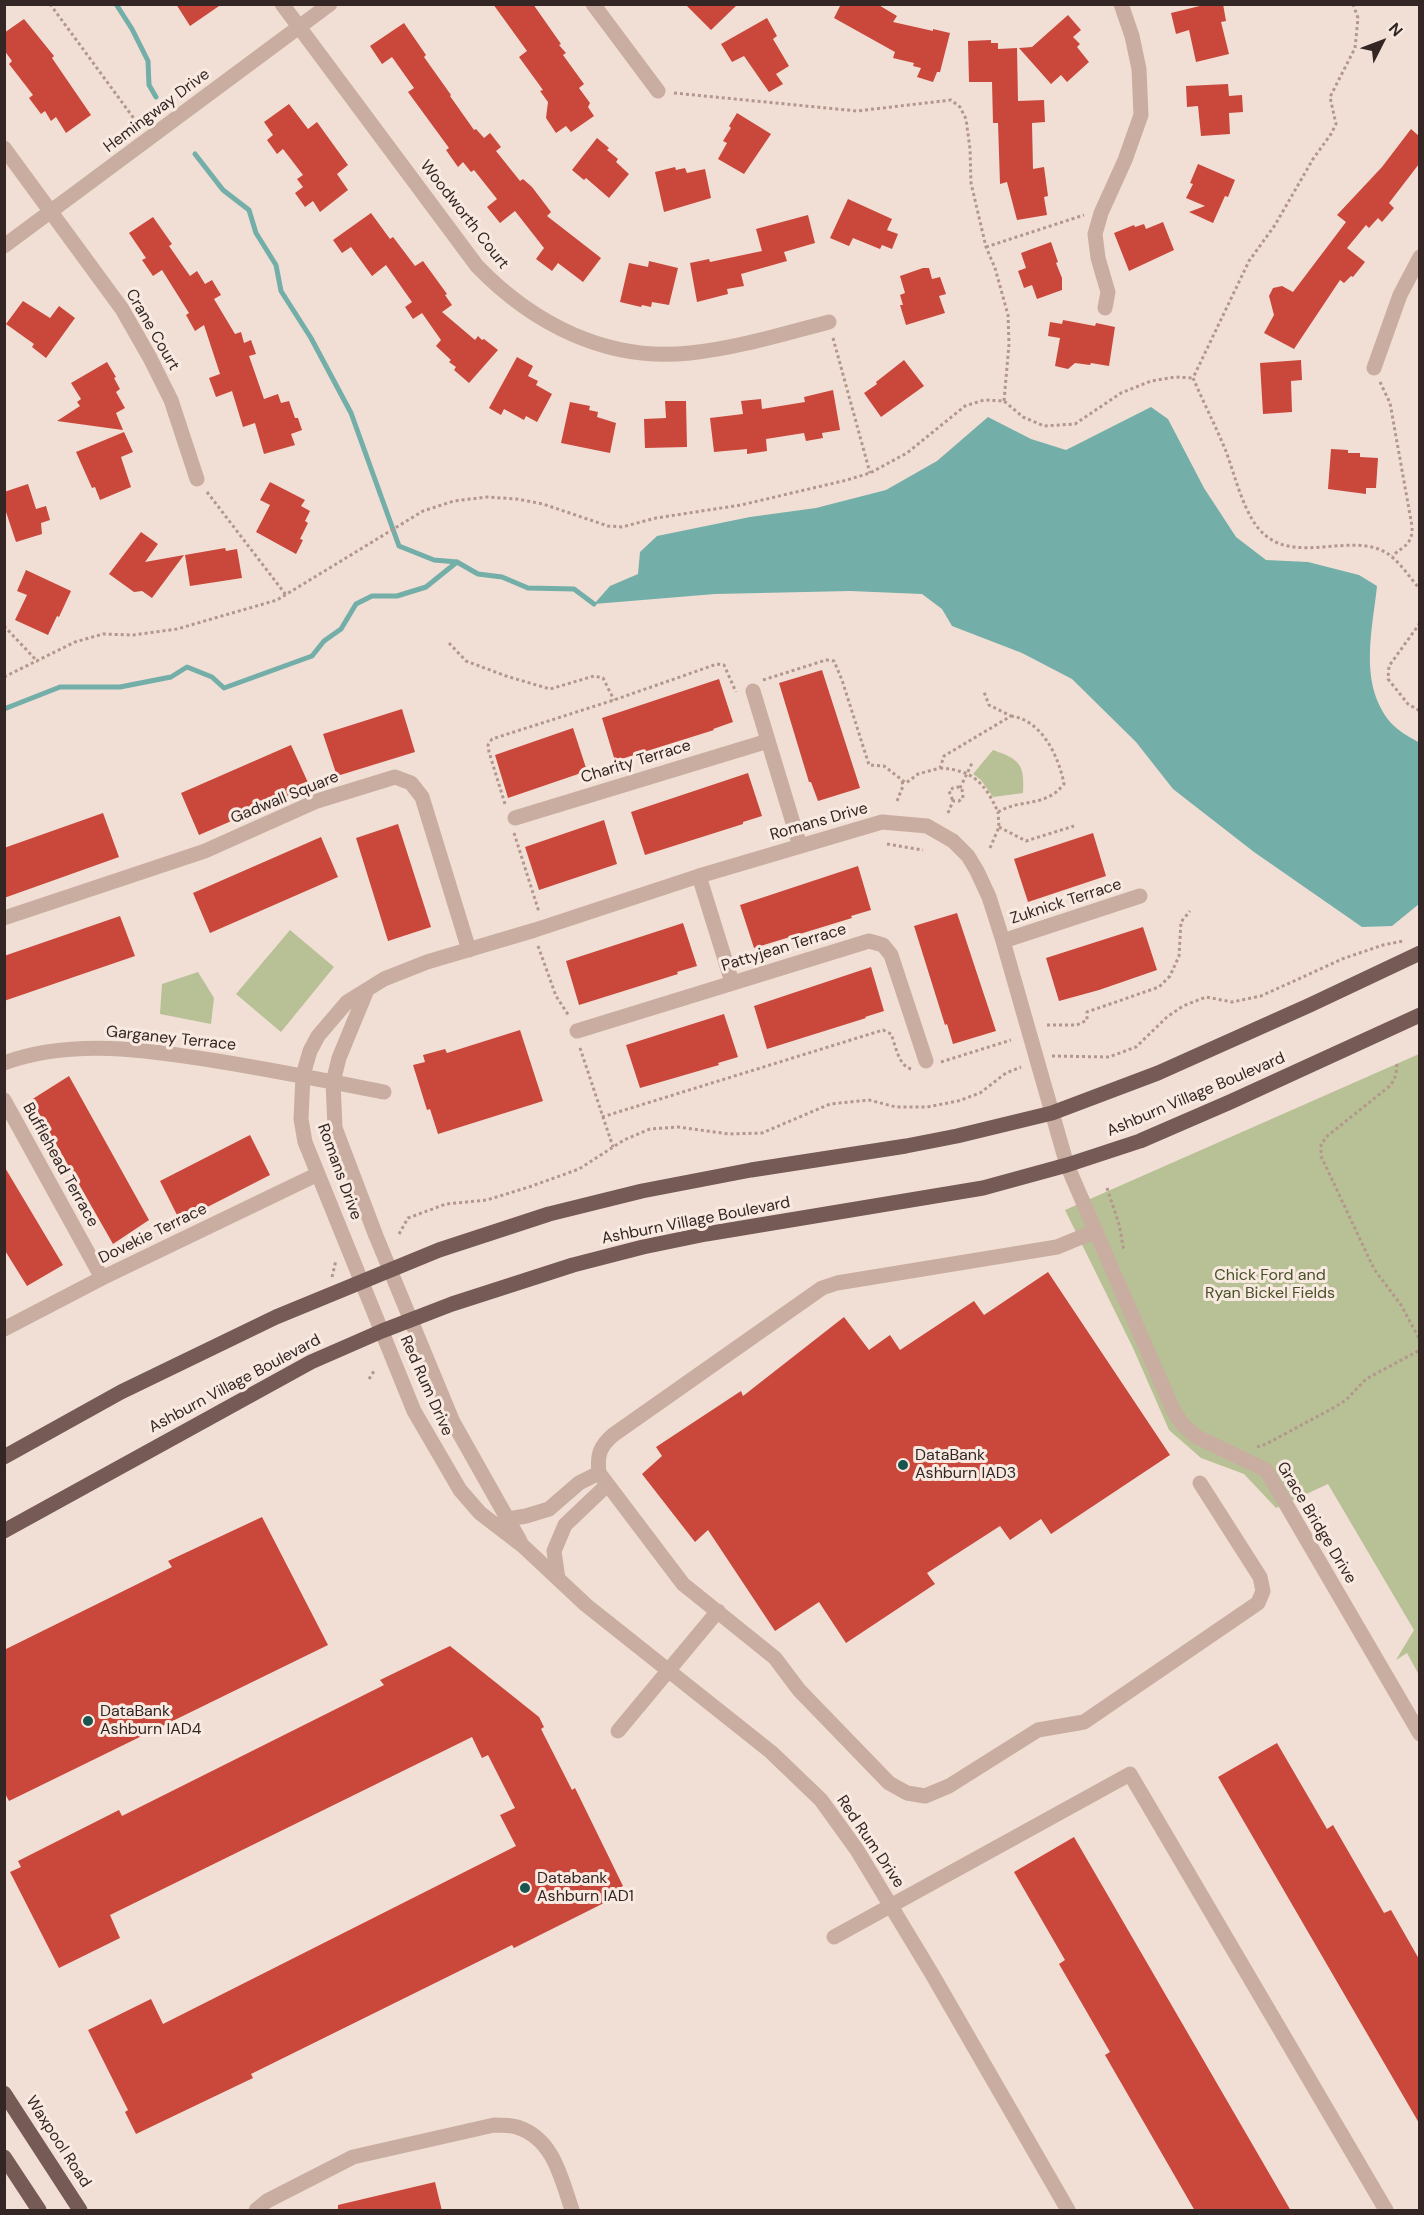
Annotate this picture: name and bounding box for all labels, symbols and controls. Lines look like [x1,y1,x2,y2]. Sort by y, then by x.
north arrow [1352,12,1412,72]
text: N [1384,18,1407,41]
street label: Hemingway Drive [100,65,214,157]
street label: Woodworth Court [415,157,513,273]
street label: Crane Court [121,286,183,374]
street label: Charity Terrace [579,736,693,788]
street label: Gadwall Square [228,768,342,828]
street label: Romans Drive [768,799,870,845]
street label: Zuknick Terrace [1008,875,1124,929]
street label: Pattyjean Terrace [719,920,849,976]
street label: Garganey Terrace [105,1023,237,1055]
street label: Ashburn Village Boulevard [1104,1049,1288,1141]
street label: Bufflehead Terrace [18,1100,102,1230]
street label: Romans Drive [313,1121,365,1223]
street label: Ashburn Village Boulevard [600,1193,792,1249]
street label: Dovekie Terrace [96,1200,210,1268]
park label: Chick Ford and Ryan Bickel Fields [1205,1266,1335,1304]
street label: Ashburn Village Boulevard [146,1331,324,1437]
street label: Red Rum Drive [395,1333,457,1439]
place label: DataBank Ashburn IAD3 [915,1446,1016,1484]
marker: DataBank Ashburn IAD3 [896,1458,910,1472]
street label: Grace Bridge Drive [1272,1459,1360,1587]
place label: DataBank Ashburn IAD4 [100,1702,201,1740]
marker: DataBank Ashburn IAD4 [81,1714,95,1728]
street label: Red Rum Drive [832,1792,908,1892]
place label: Databank Ashburn IAD1 [537,1869,634,1907]
marker: Databank Ashburn IAD1 [518,1881,532,1895]
street label: Waxpool Road [21,2093,95,2191]

